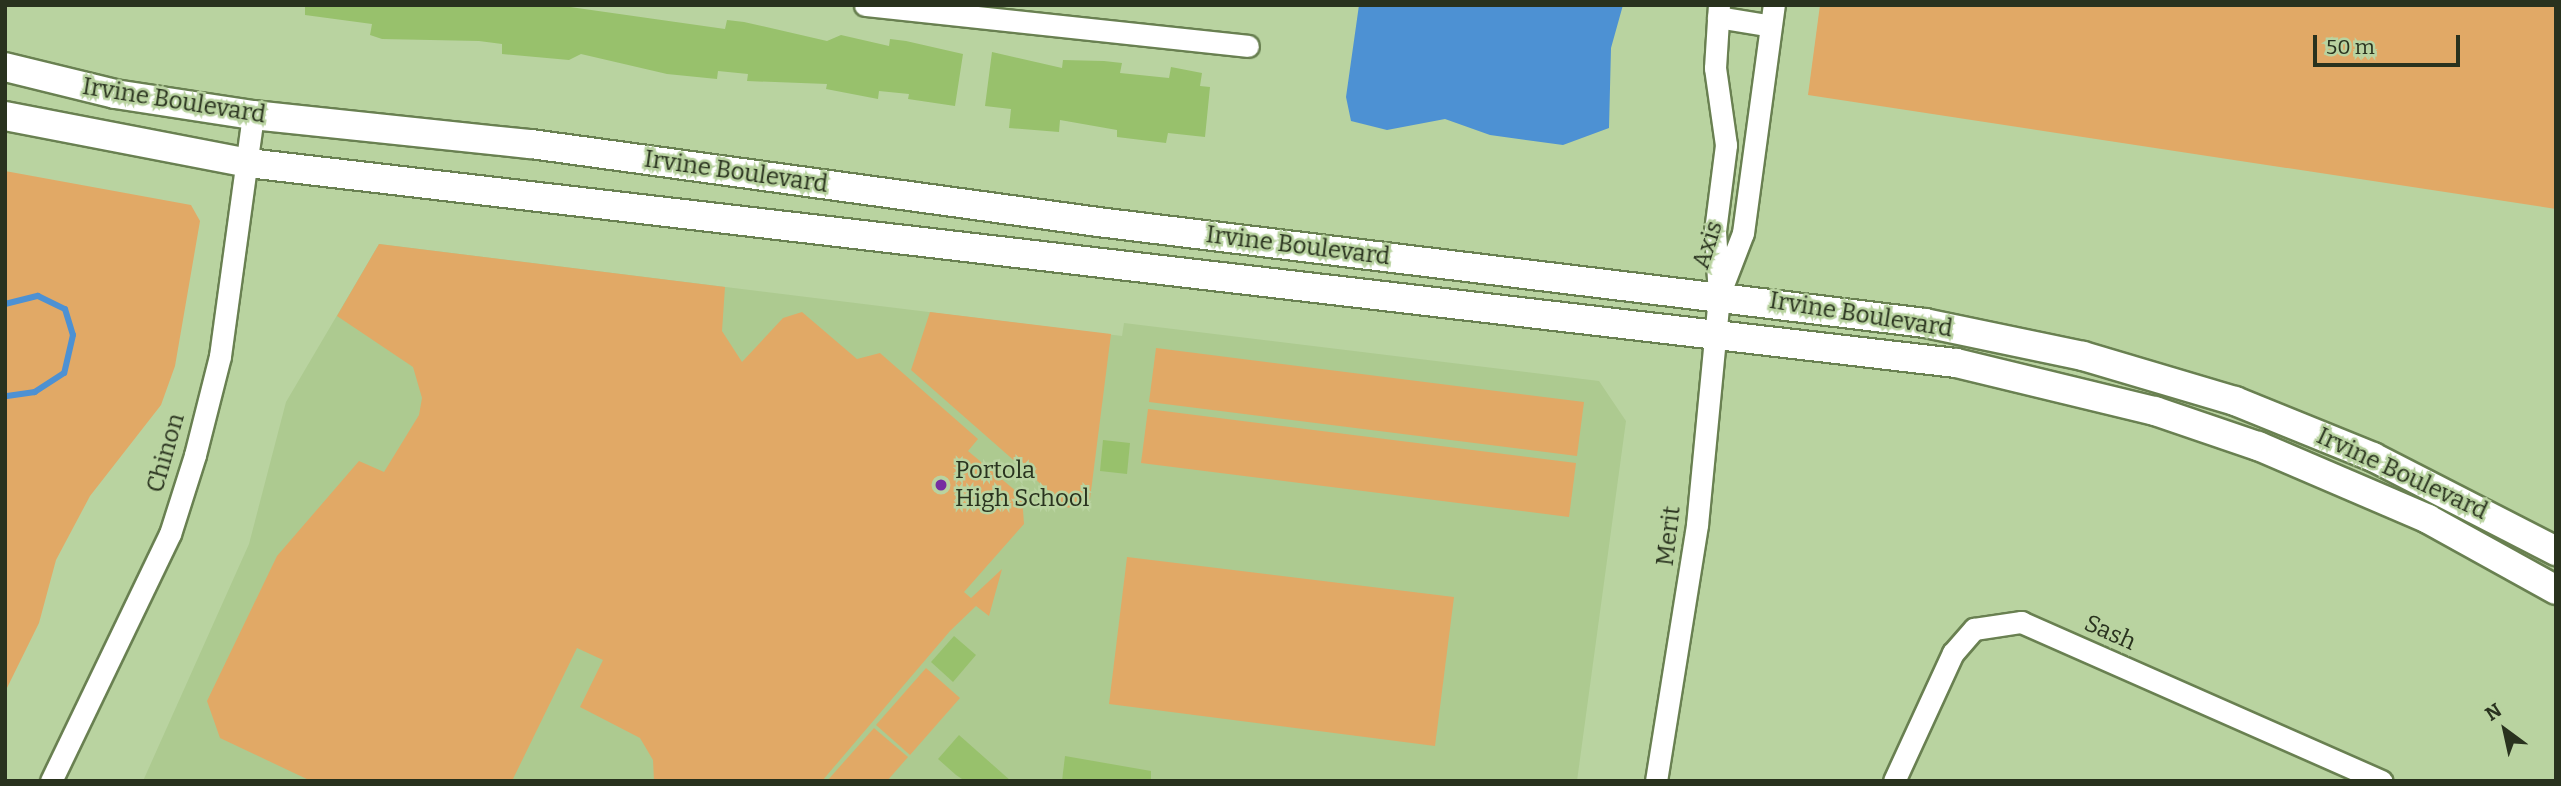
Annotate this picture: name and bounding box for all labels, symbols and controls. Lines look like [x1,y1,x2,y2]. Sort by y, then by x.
scale bar [2316,21,2463,65]
text: 50 m [2326,34,2375,60]
street label: Irvine Boulevard [80,72,268,130]
street label: Irvine Boulevard [642,145,830,199]
street label: Axis [1687,217,1729,273]
street label: Irvine Boulevard [1204,220,1392,272]
street label: Irvine Boulevard [1767,286,1955,344]
street label: Chinon [141,410,191,496]
street label: Irvine Boulevard [2312,422,2492,526]
place label: Portola High School [955,457,1089,513]
marker: Portola High School [933,477,949,493]
street label: Merit [1651,504,1687,568]
street label: Sash [2080,609,2140,657]
north arrow [2470,695,2540,765]
text: N [2481,698,2506,726]

